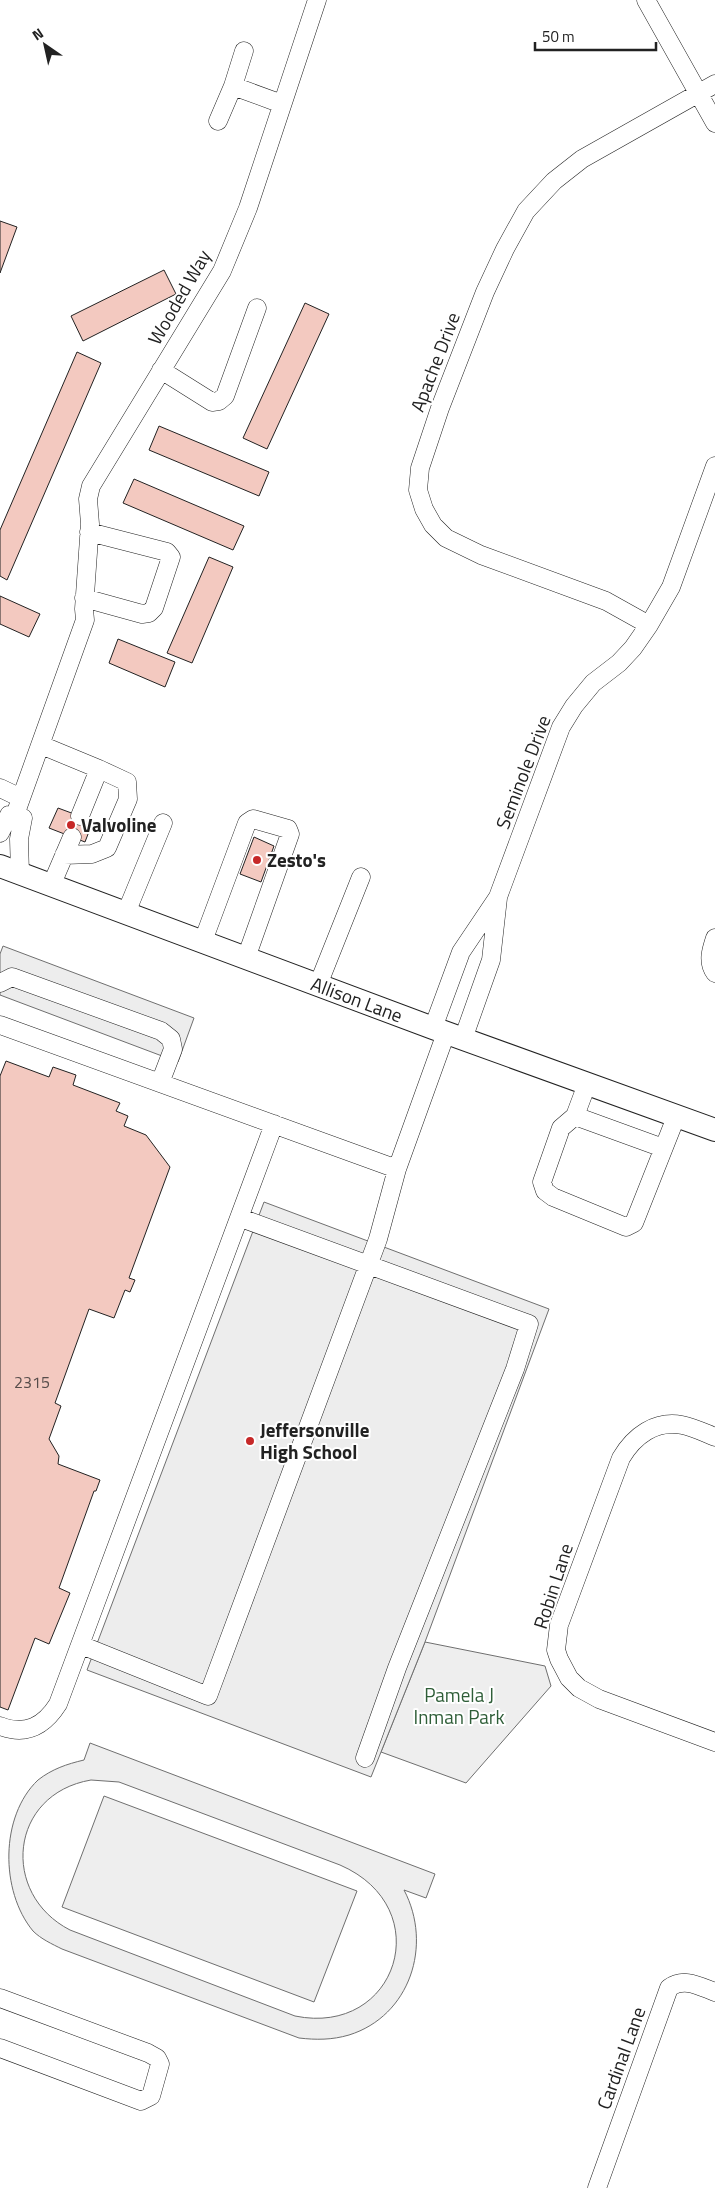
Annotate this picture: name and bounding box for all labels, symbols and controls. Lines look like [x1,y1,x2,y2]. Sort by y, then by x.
north arrow [20,20,70,70]
scale bar [535,20,656,52]
text: N [28,22,47,45]
text: 50 m [542,25,575,48]
street label: Wooded Way [140,244,218,350]
street label: Apache Drive [402,308,467,416]
street label: Seminole Drive [488,711,558,833]
place label: Valvoline [81,810,157,839]
marker: Valvoline [65,819,77,831]
place label: Zesto's [267,845,326,874]
marker: Zesto's [251,854,263,866]
street label: Allison Lane [307,969,407,1029]
house number: 2315 [14,1370,50,1394]
place label: Jeffersonville High School [260,1415,370,1466]
marker: Jeffersonville High School [244,1435,256,1447]
street label: Robin Lane [525,1539,580,1632]
park label: Pamela J Inman Park [413,1680,505,1731]
street label: Cardinal Lane [589,2003,652,2113]

